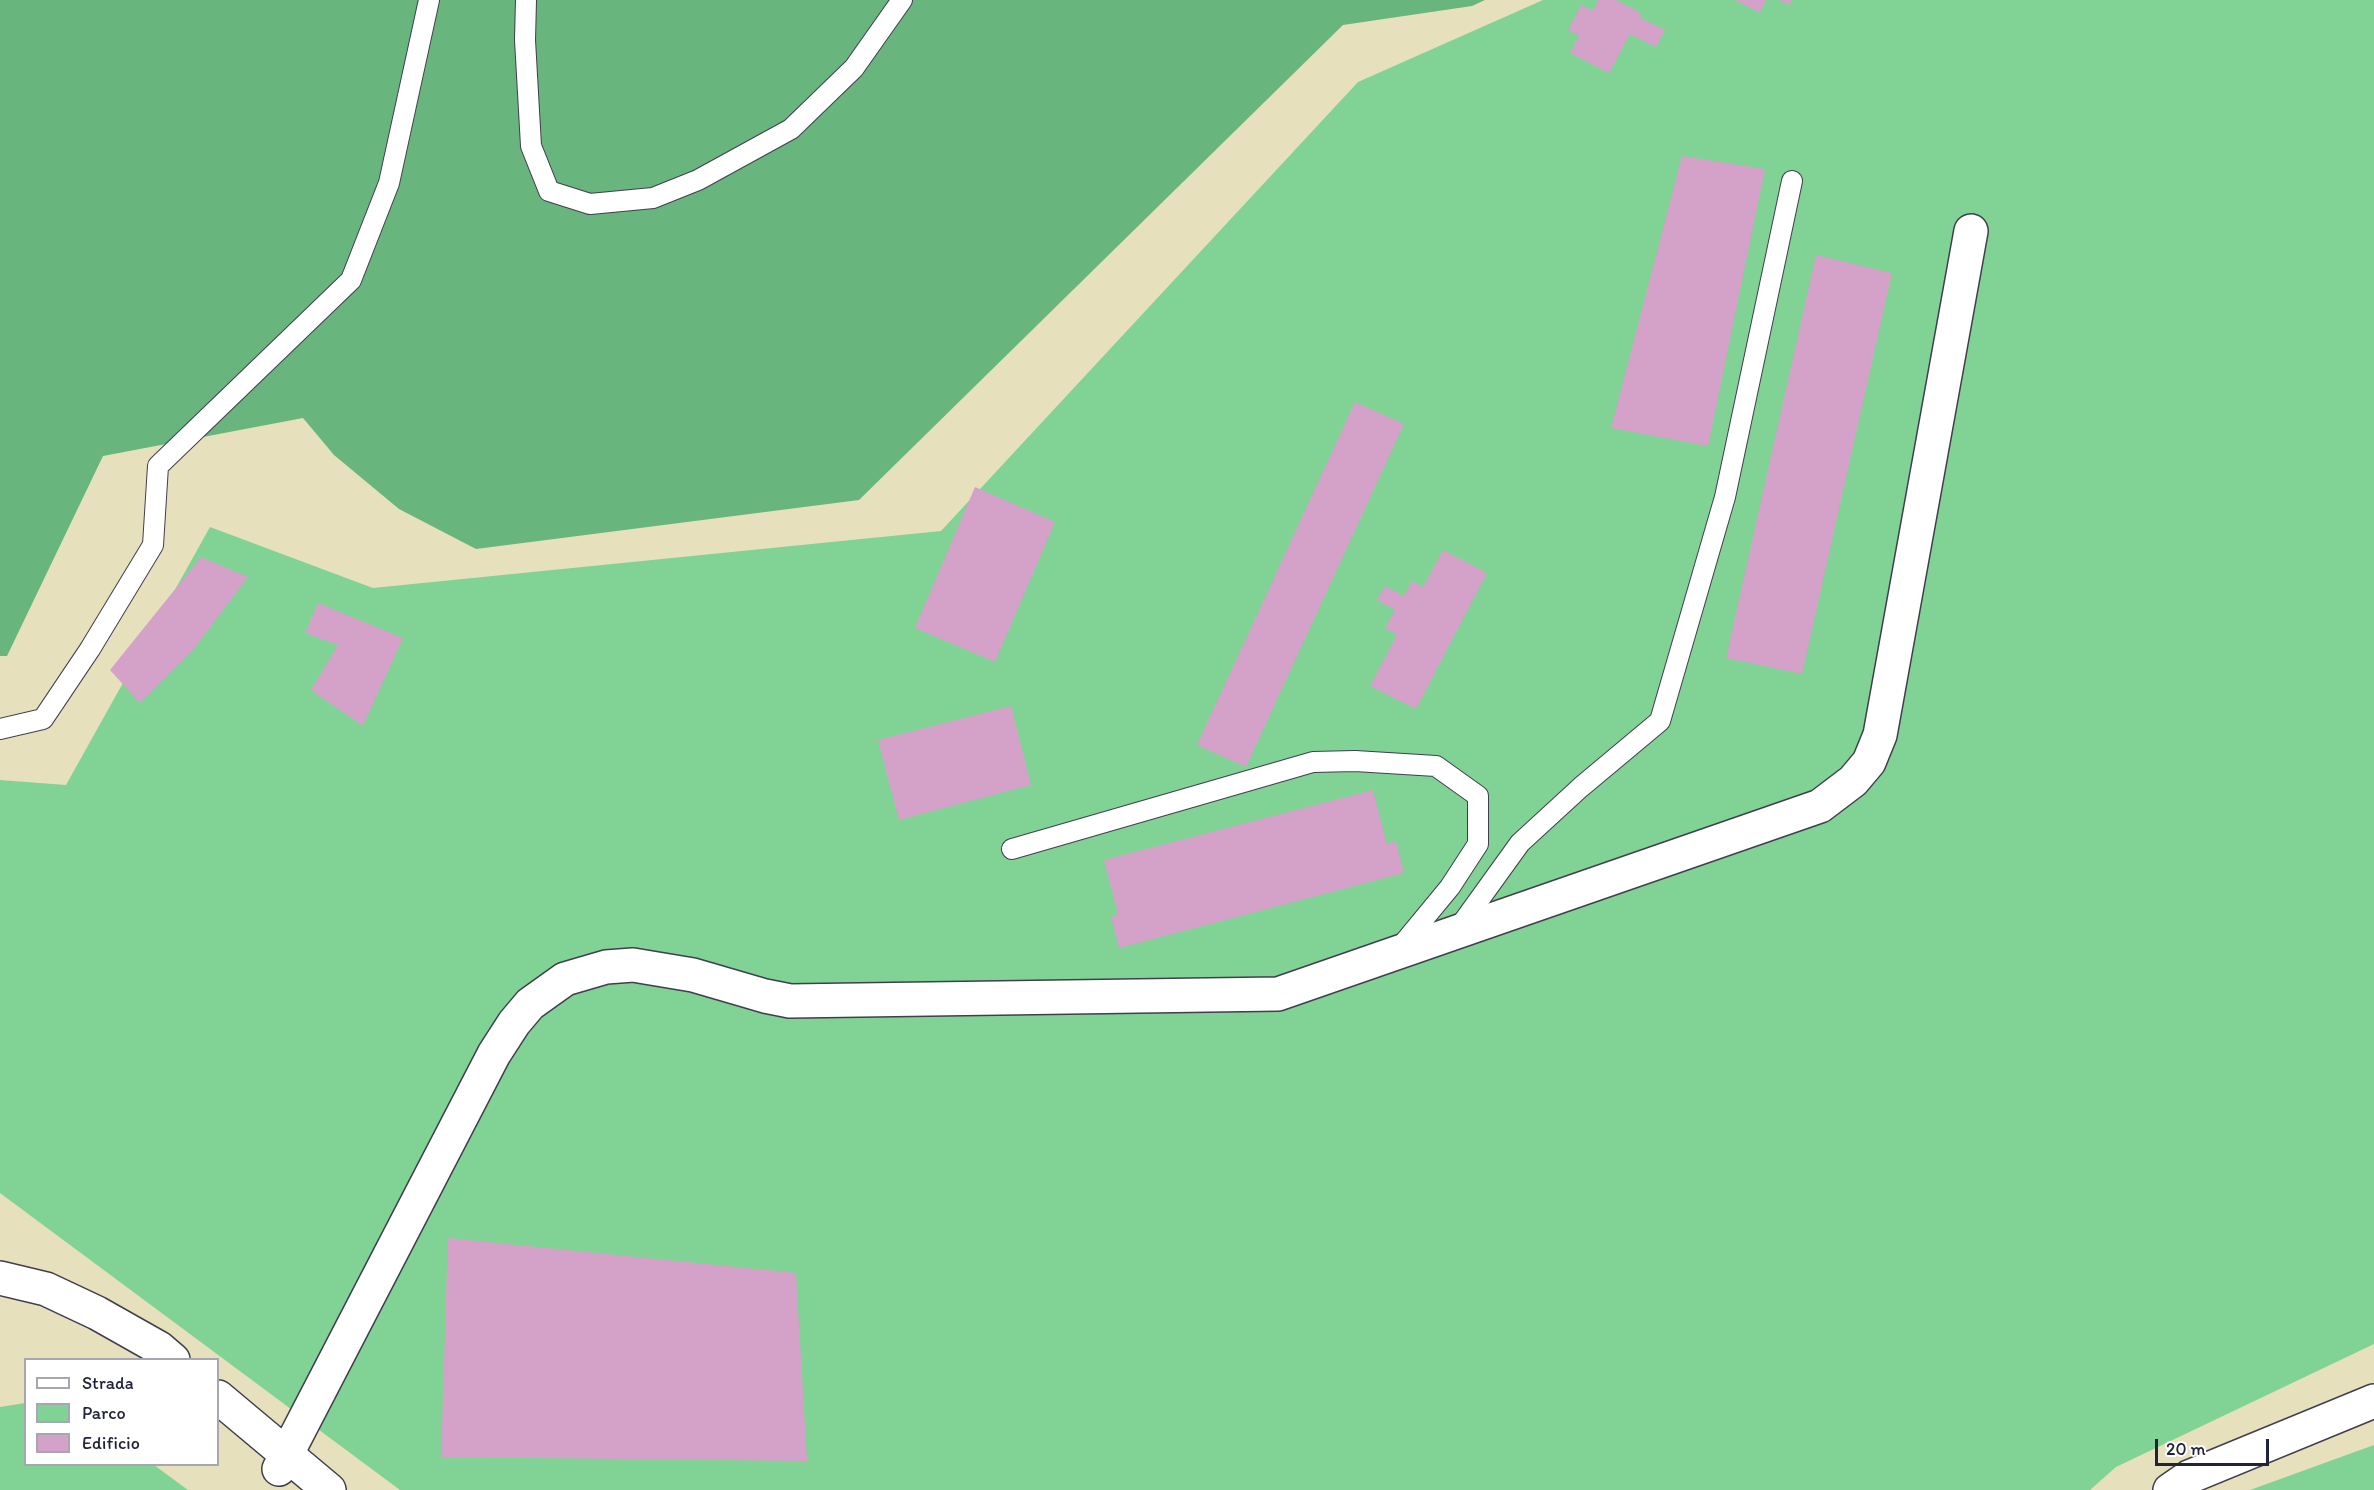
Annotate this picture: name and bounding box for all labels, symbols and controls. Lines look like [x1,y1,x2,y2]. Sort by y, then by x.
legend [24,1358,219,1466]
text: Strada [82,1372,134,1394]
text: Parco [82,1402,126,1424]
scale bar [2158,1427,2272,1465]
text: Edificio [82,1432,140,1454]
text: 20 m [2166,1438,2206,1460]

